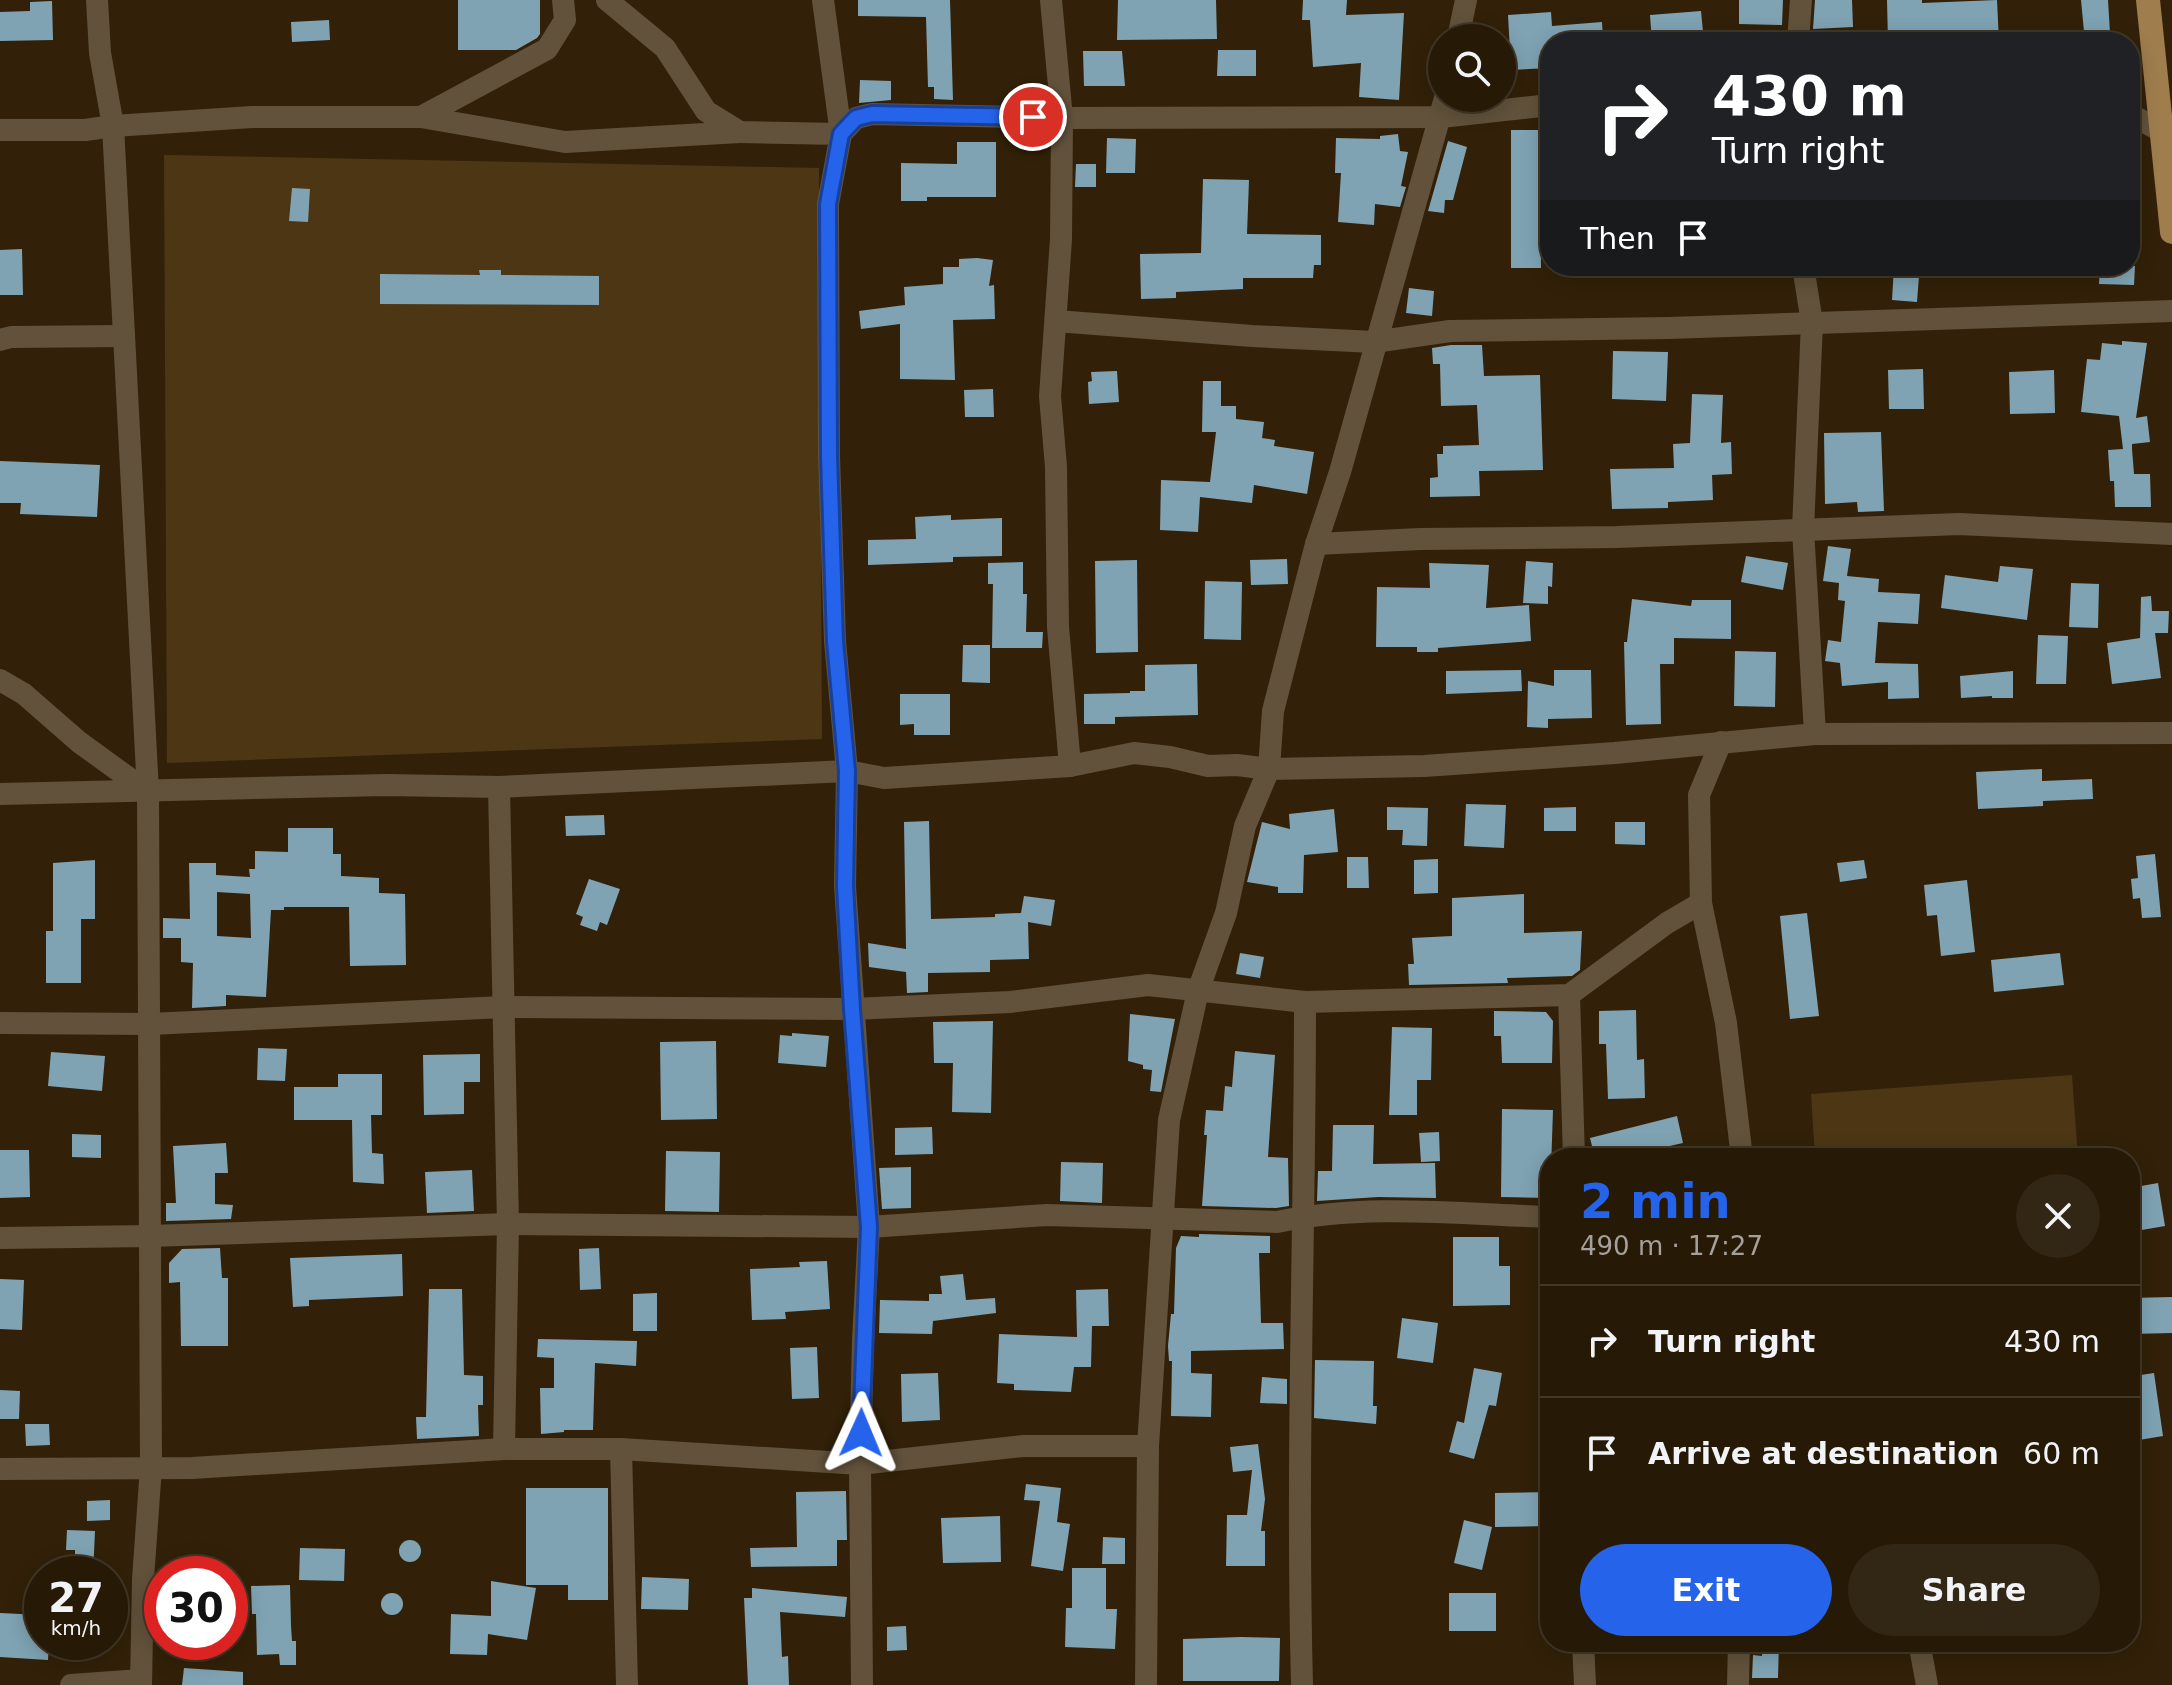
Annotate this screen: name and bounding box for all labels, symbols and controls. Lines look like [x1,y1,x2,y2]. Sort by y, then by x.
map controls [1428,24,1516,112]
button: search [1428,24,1516,112]
text: 430 m [1712,63,1907,128]
icon: right [1580,64,1684,168]
pin [999,83,1067,151]
icon: arrive [1011,95,1055,139]
text: Turn right [1712,130,1884,171]
icon: arrive [1671,216,1715,260]
text: Then [1580,221,1655,256]
text: 2 min [1580,1173,1731,1229]
button: close [2016,1174,2100,1258]
text: 490 m · 17:27 [1580,1231,1763,1261]
icon: right [1580,1319,1624,1363]
text: Turn right [1648,1324,1815,1359]
text: 430 m [2004,1324,2100,1359]
position arrow [819,1391,903,1475]
icon: arrive [1580,1431,1624,1475]
text: Arrive at destination [1648,1436,1999,1471]
text: 60 m [2023,1436,2100,1471]
button: Exit [1580,1544,1832,1636]
button: Share [1848,1544,2100,1636]
speed limit sign: 30 [144,1556,248,1660]
text: 27 [48,1575,104,1621]
text: km/h [51,1616,101,1640]

